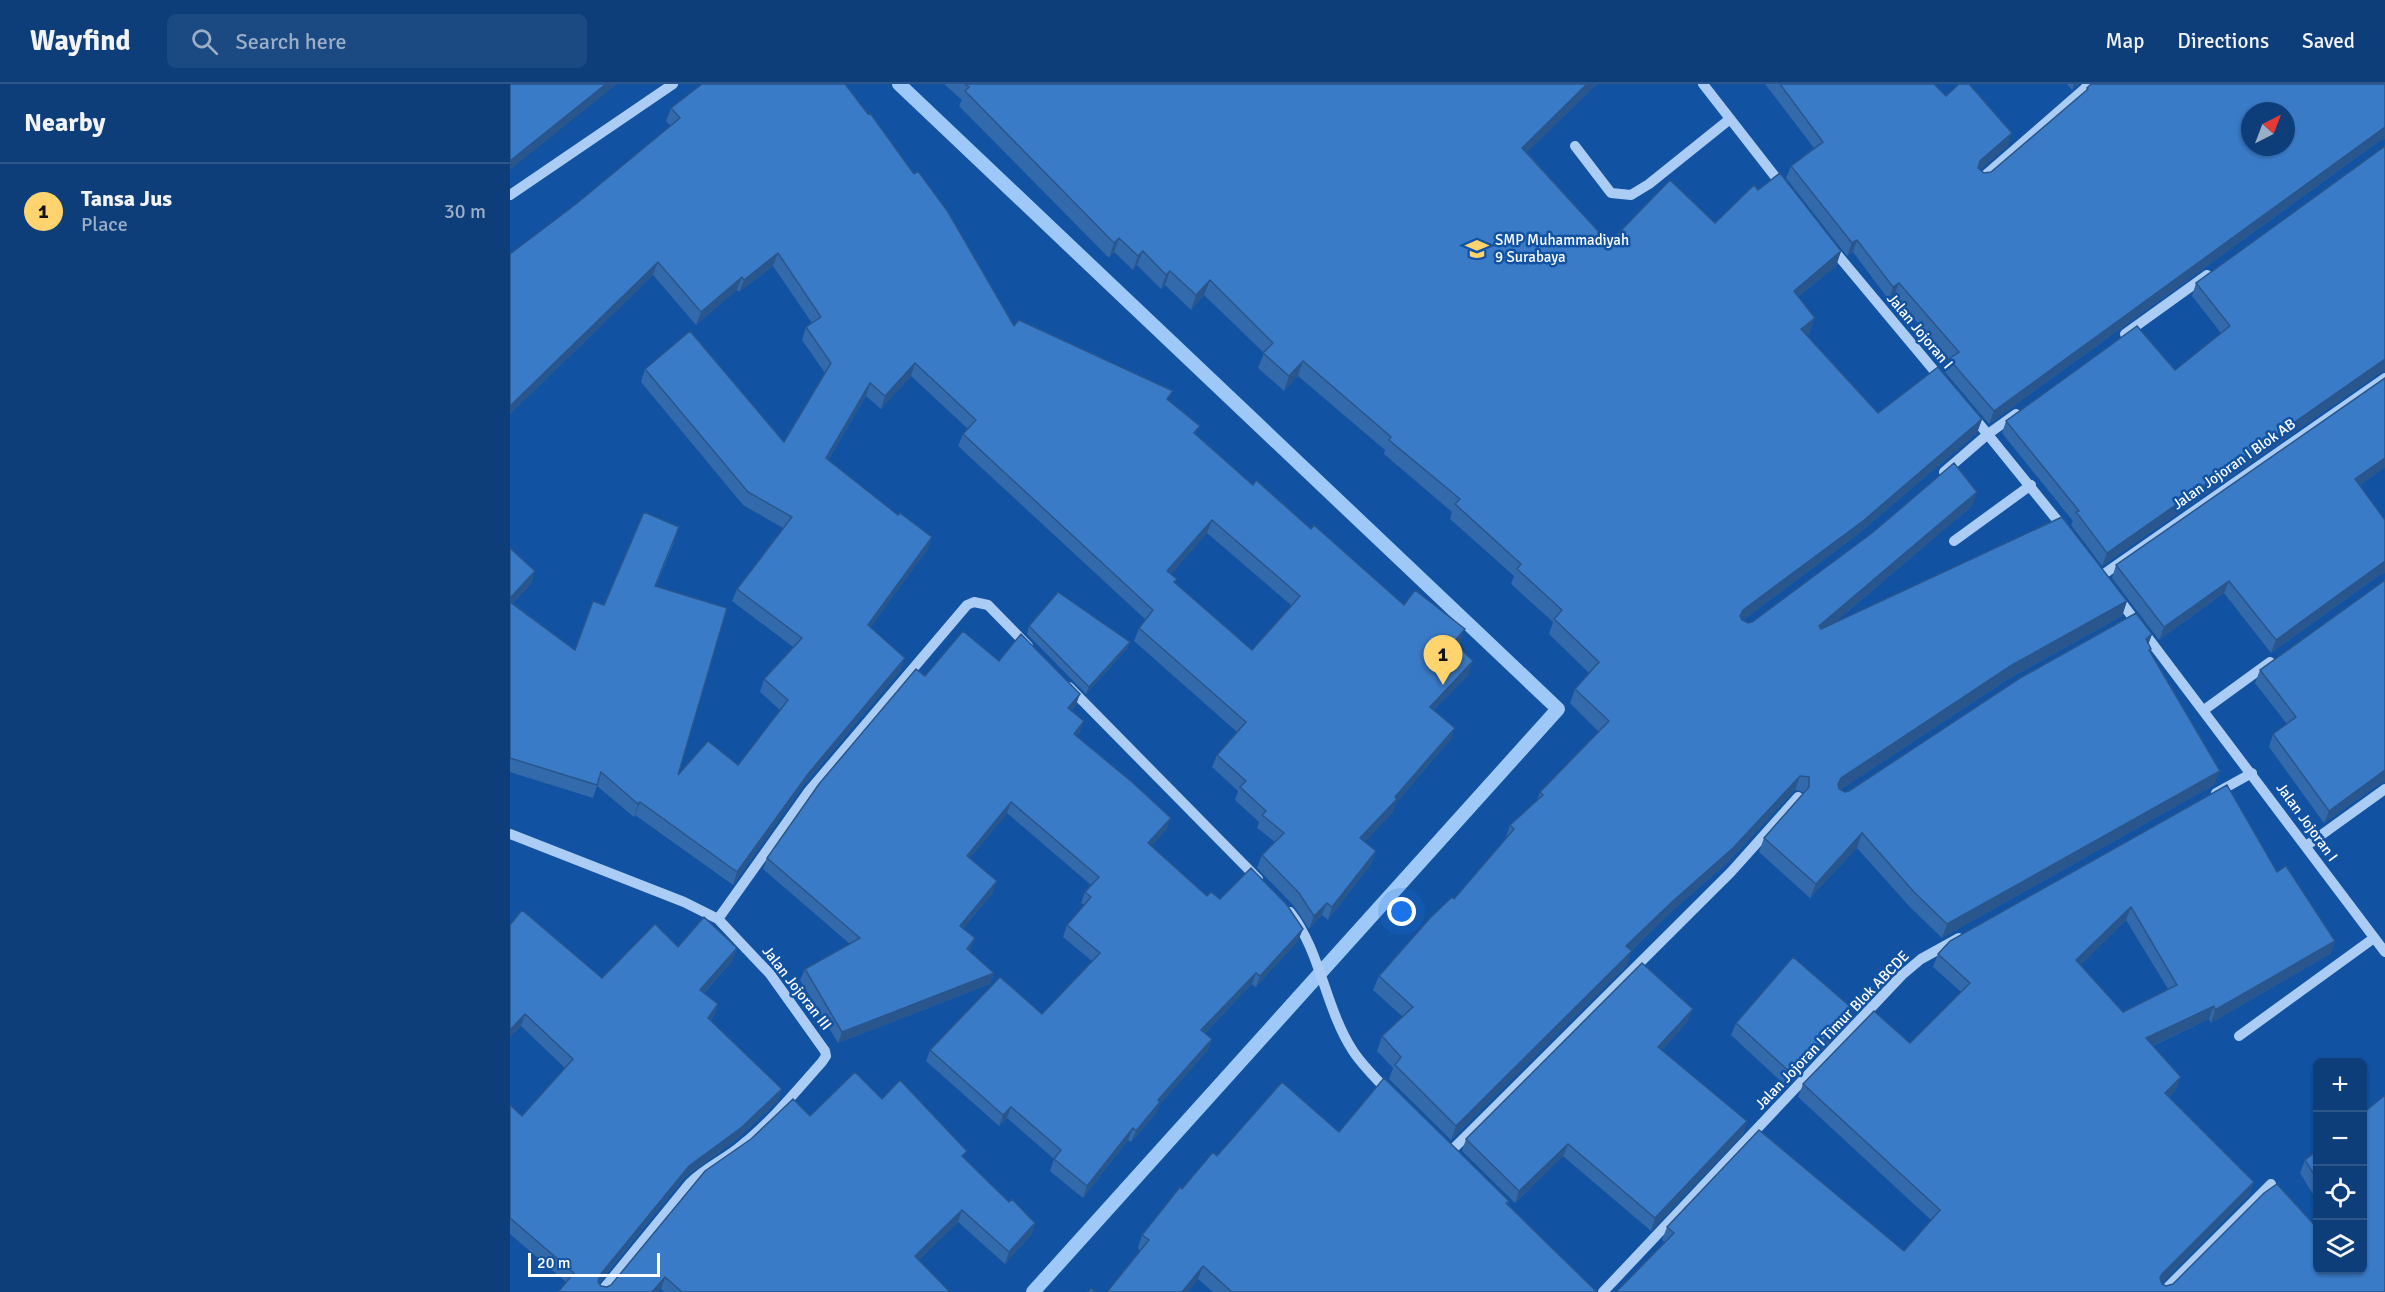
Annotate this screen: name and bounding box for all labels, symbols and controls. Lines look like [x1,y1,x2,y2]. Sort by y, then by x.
search box [167,14,587,68]
text: Wayfind [30,24,131,58]
icon: search [188,25,221,58]
text: Search here [236,28,347,55]
text: Map [2106,28,2144,54]
text: Directions [2177,28,2269,54]
text: Saved [2302,28,2355,54]
north arrow [2241,102,2295,156]
text: Nearby [24,107,105,139]
text: Tansa Jus [81,185,172,212]
text: 1 [38,199,49,224]
text: 30 m [444,199,486,224]
text: Place [81,212,128,237]
place label: SMP Muhammadiyah 9 Surabaya [1495,231,1629,266]
school or university icon: SMP Muhammadiyah 9 Surabaya [1464,236,1490,262]
street label: Jalan Jojoran I [1883,290,1957,372]
street label: Jalan Jojoran I Blok AB [2169,415,2299,513]
pin: 1 [1424,636,1462,685]
street label: Jalan Jojoran I [2272,779,2342,865]
your location [1387,897,1416,926]
street label: Jalan Jojoran III [759,942,835,1034]
street label: Jalan Jojoran I Timur Blok ABCDE [1751,947,1913,1113]
map controls [2313,1058,2367,1274]
button: + [2313,1058,2367,1112]
button: − [2313,1112,2367,1166]
button: locate [2313,1166,2367,1220]
button: layers [2313,1220,2367,1274]
scale bar [528,1250,660,1278]
text: 20 m [537,1253,571,1273]

